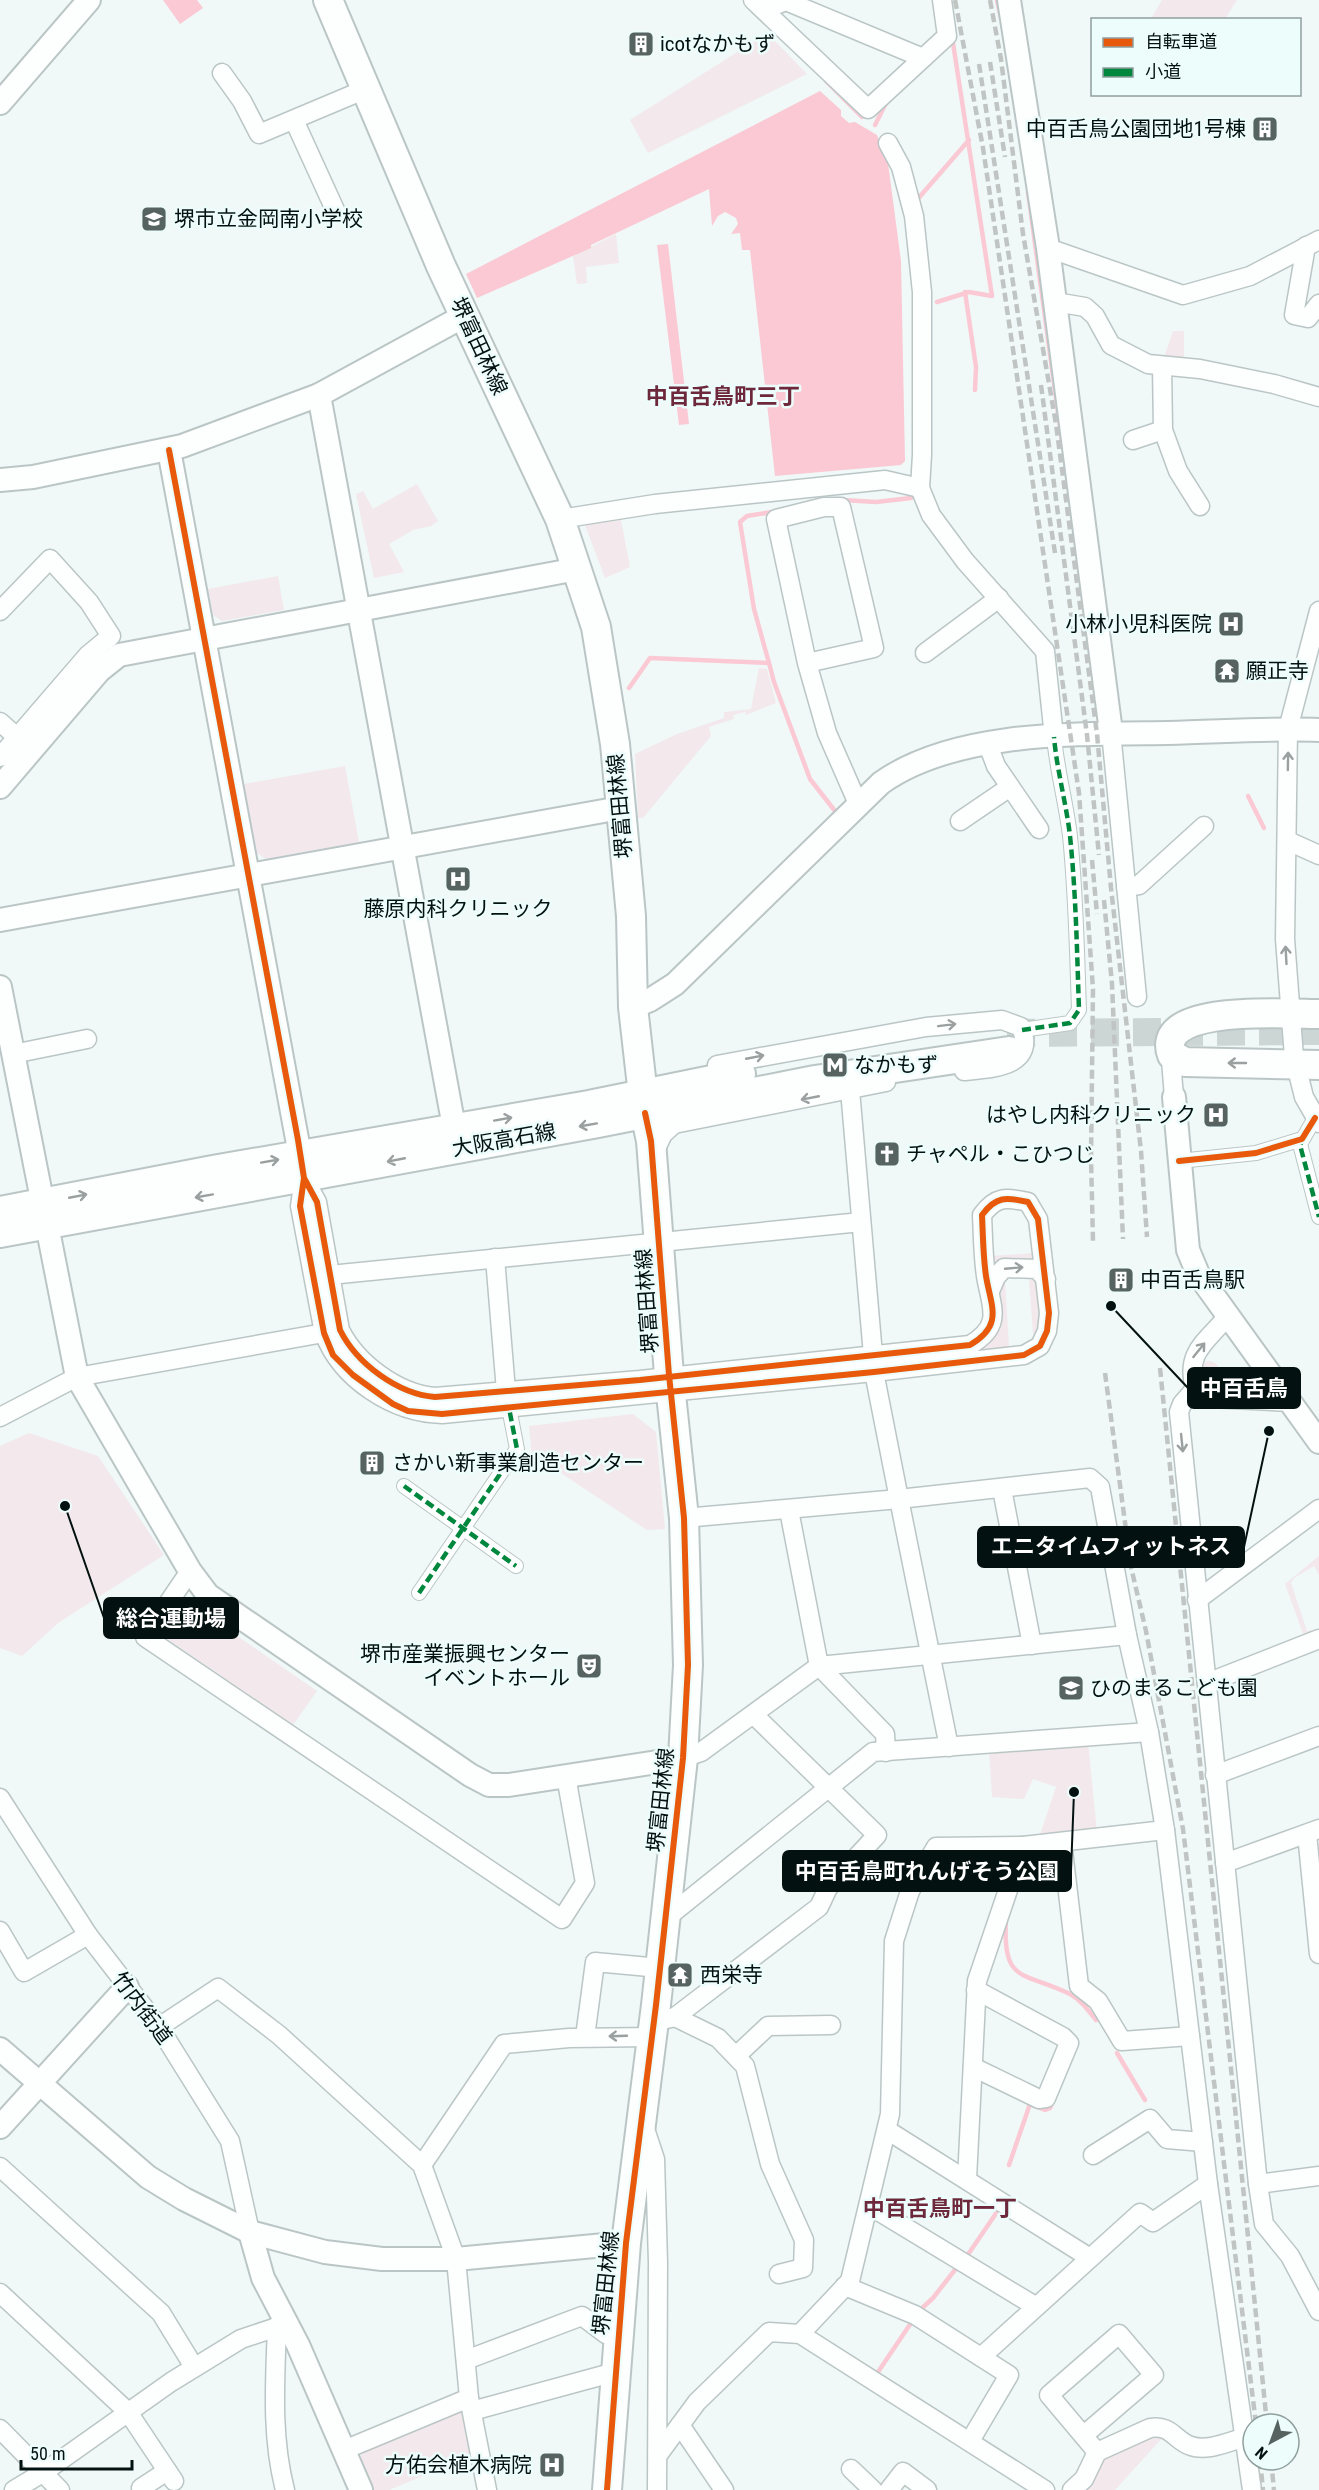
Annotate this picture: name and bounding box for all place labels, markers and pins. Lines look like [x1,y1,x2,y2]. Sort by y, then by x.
building icon: icotなかもず [626,29,656,59]
place label: icotなかもず [660,32,775,56]
building icon: 中百舌鳥公園団地1号棟 [1250,114,1280,144]
place label: 中百舌鳥公園団地1号棟 [1026,117,1246,141]
school or university icon: 堺市立金岡南小学校 [139,204,169,234]
place label: 堺市立金岡南小学校 [174,207,363,231]
hospital icon: 小林小児科医院 [1216,609,1246,639]
place label: 小林小児科医院 [1065,612,1212,636]
temple icon: 願正寺 [1212,656,1242,686]
place label: 願正寺 [1246,659,1309,683]
hospital icon: 藤原内科クリニック [443,864,473,894]
place label: 藤原内科クリニック [364,897,553,921]
metro station icon: なかもず [820,1050,850,1080]
place label: なかもず [854,1053,938,1077]
hospital icon: はやし内科クリニック [1201,1100,1231,1130]
place label: はやし内科クリニック [986,1103,1196,1127]
church icon: チャペル・こひつじ [872,1139,902,1169]
place label: チャペル・こひつじ [906,1142,1095,1166]
building icon: 中百舌鳥駅 [1106,1265,1136,1295]
place label: 中百舌鳥駅 [1140,1268,1245,1292]
callout: 中百舌鳥 [1188,1368,1300,1408]
building icon: さかい新事業創造センター [357,1448,387,1478]
place label: さかい新事業創造センター [392,1451,644,1475]
callout: エニタイムフィットネス [978,1527,1244,1567]
callout: 総合運動場 [104,1598,238,1638]
place label: 堺市産業振興センター イベントホール [360,1642,570,1690]
theatre icon: 堺市産業振興センター イベントホール [574,1651,604,1681]
school or university icon: ひのまるこども園 [1056,1673,1086,1703]
place label: ひのまるこども園 [1090,1676,1258,1700]
callout: 中百舌鳥町れんげそう公園 [783,1851,1071,1891]
temple icon: 西栄寺 [665,1960,695,1990]
place label: 西栄寺 [700,1963,763,1987]
hospital icon: 方佑会植木病院 [537,2450,567,2480]
place label: 方佑会植木病院 [385,2453,532,2477]

